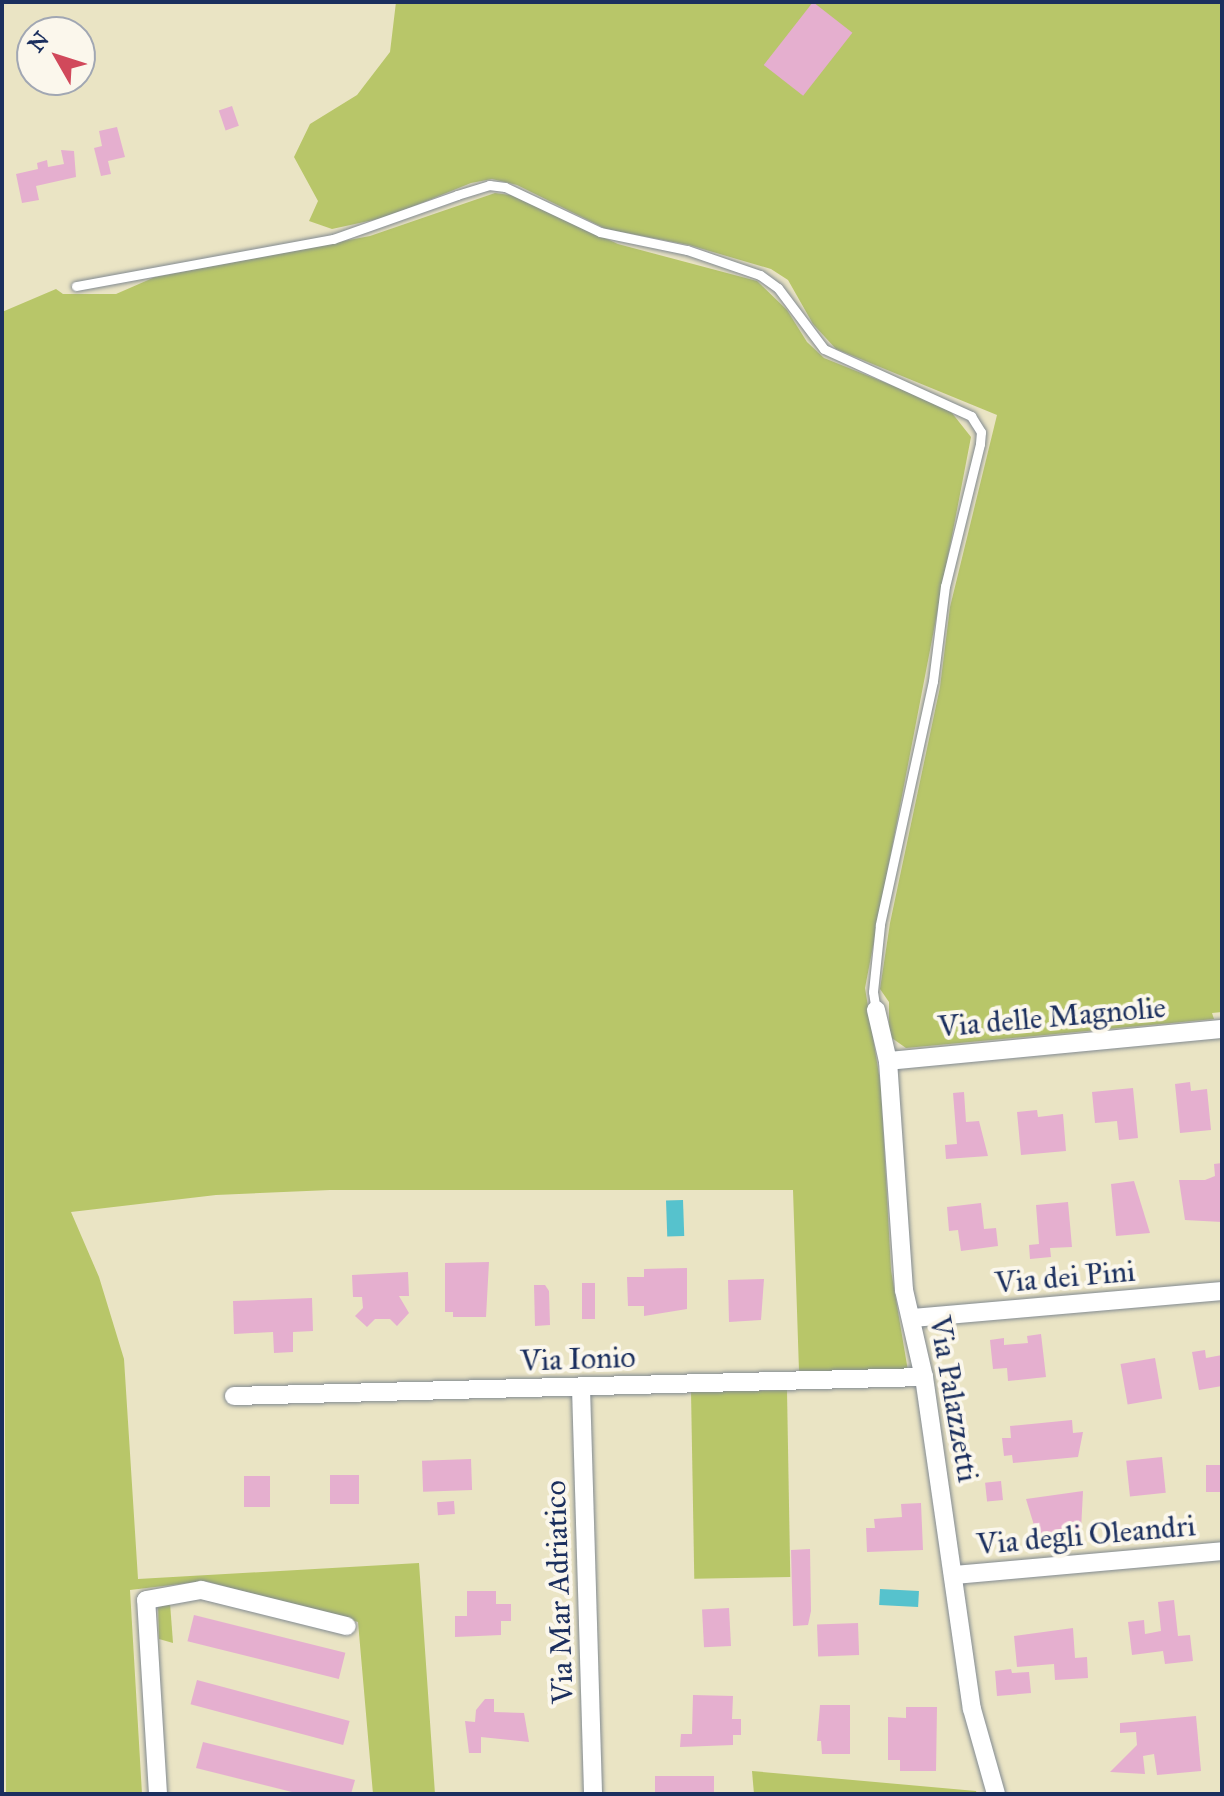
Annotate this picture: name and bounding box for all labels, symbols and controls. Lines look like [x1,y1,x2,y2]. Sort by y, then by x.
north arrow [16,16,96,96]
text: N [22,26,55,58]
street label: Via delle Magnolie [937,989,1167,1045]
street label: Via dei Pini [994,1253,1136,1301]
street label: Via Palazzetti [922,1313,986,1485]
street label: Via Ionio [520,1339,636,1379]
street label: Via Mar Adriatico [537,1480,581,1704]
street label: Via degli Oleandri [975,1508,1197,1562]

